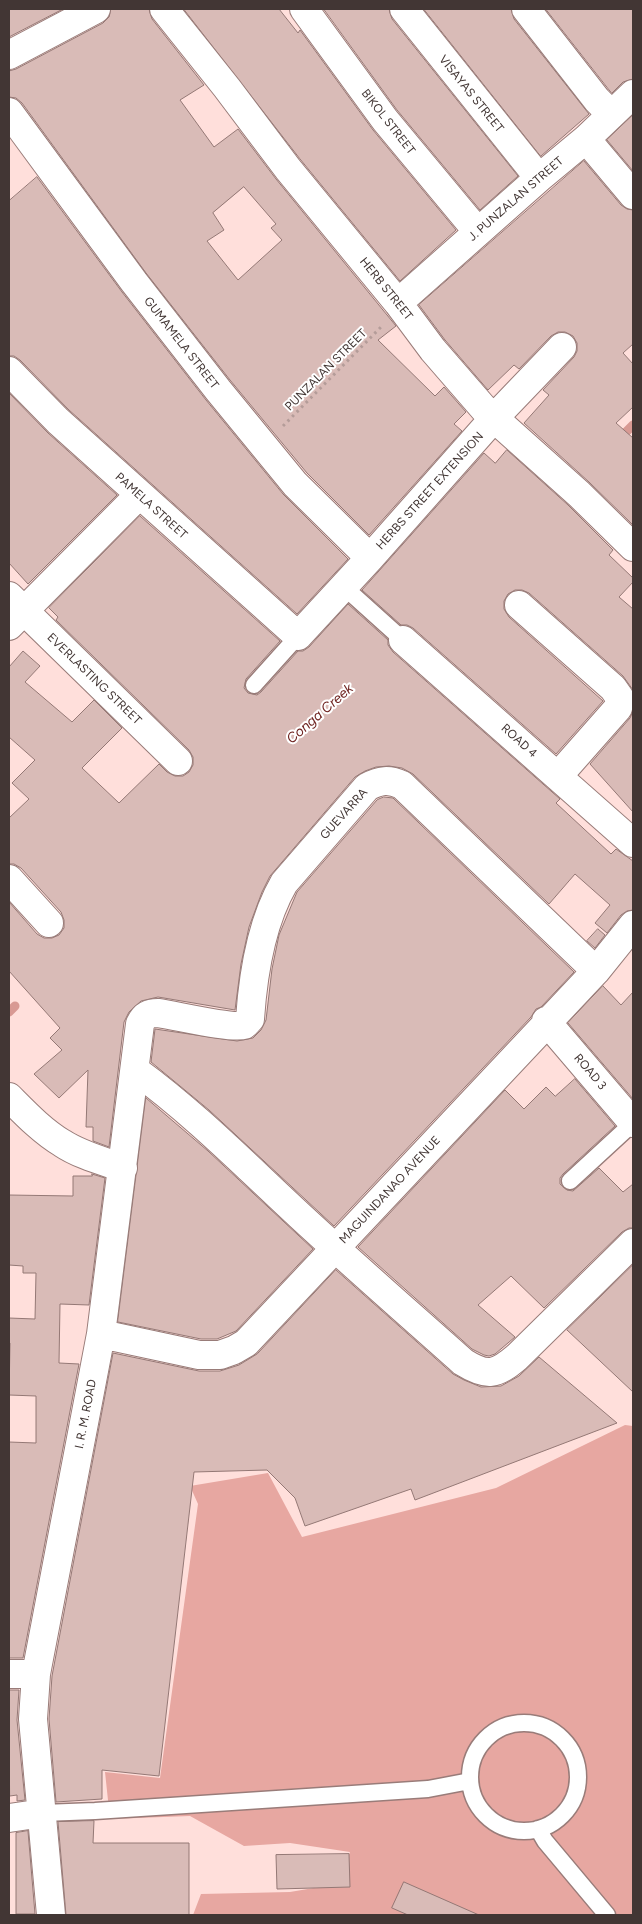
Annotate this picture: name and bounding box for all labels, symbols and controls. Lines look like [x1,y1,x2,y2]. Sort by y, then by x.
street label: VISAYAS STREET [436,53,506,135]
street label: BIKOL STREET [358,87,418,157]
street label: J. PUNZALAN STREET [466,154,566,244]
street label: HERB STREET [356,255,416,323]
street label: GUMAMELA STREET [141,294,221,392]
street label: PUNZALAN STREET [282,326,370,414]
street label: HERBS STREET EXTENSION [373,429,487,553]
street label: PAMELA STREET [112,470,190,542]
street label: EVERLASTING STREET [44,630,144,728]
water label: Conga Creek [283,680,357,748]
street label: ROAD 4 [498,721,540,761]
street label: GUEVARRA [317,785,371,843]
street label: ROAD 3 [571,1051,609,1093]
street label: MAGUINDANAO AVENUE [336,1133,444,1247]
street label: I. R. M. ROAD [72,1378,100,1450]

